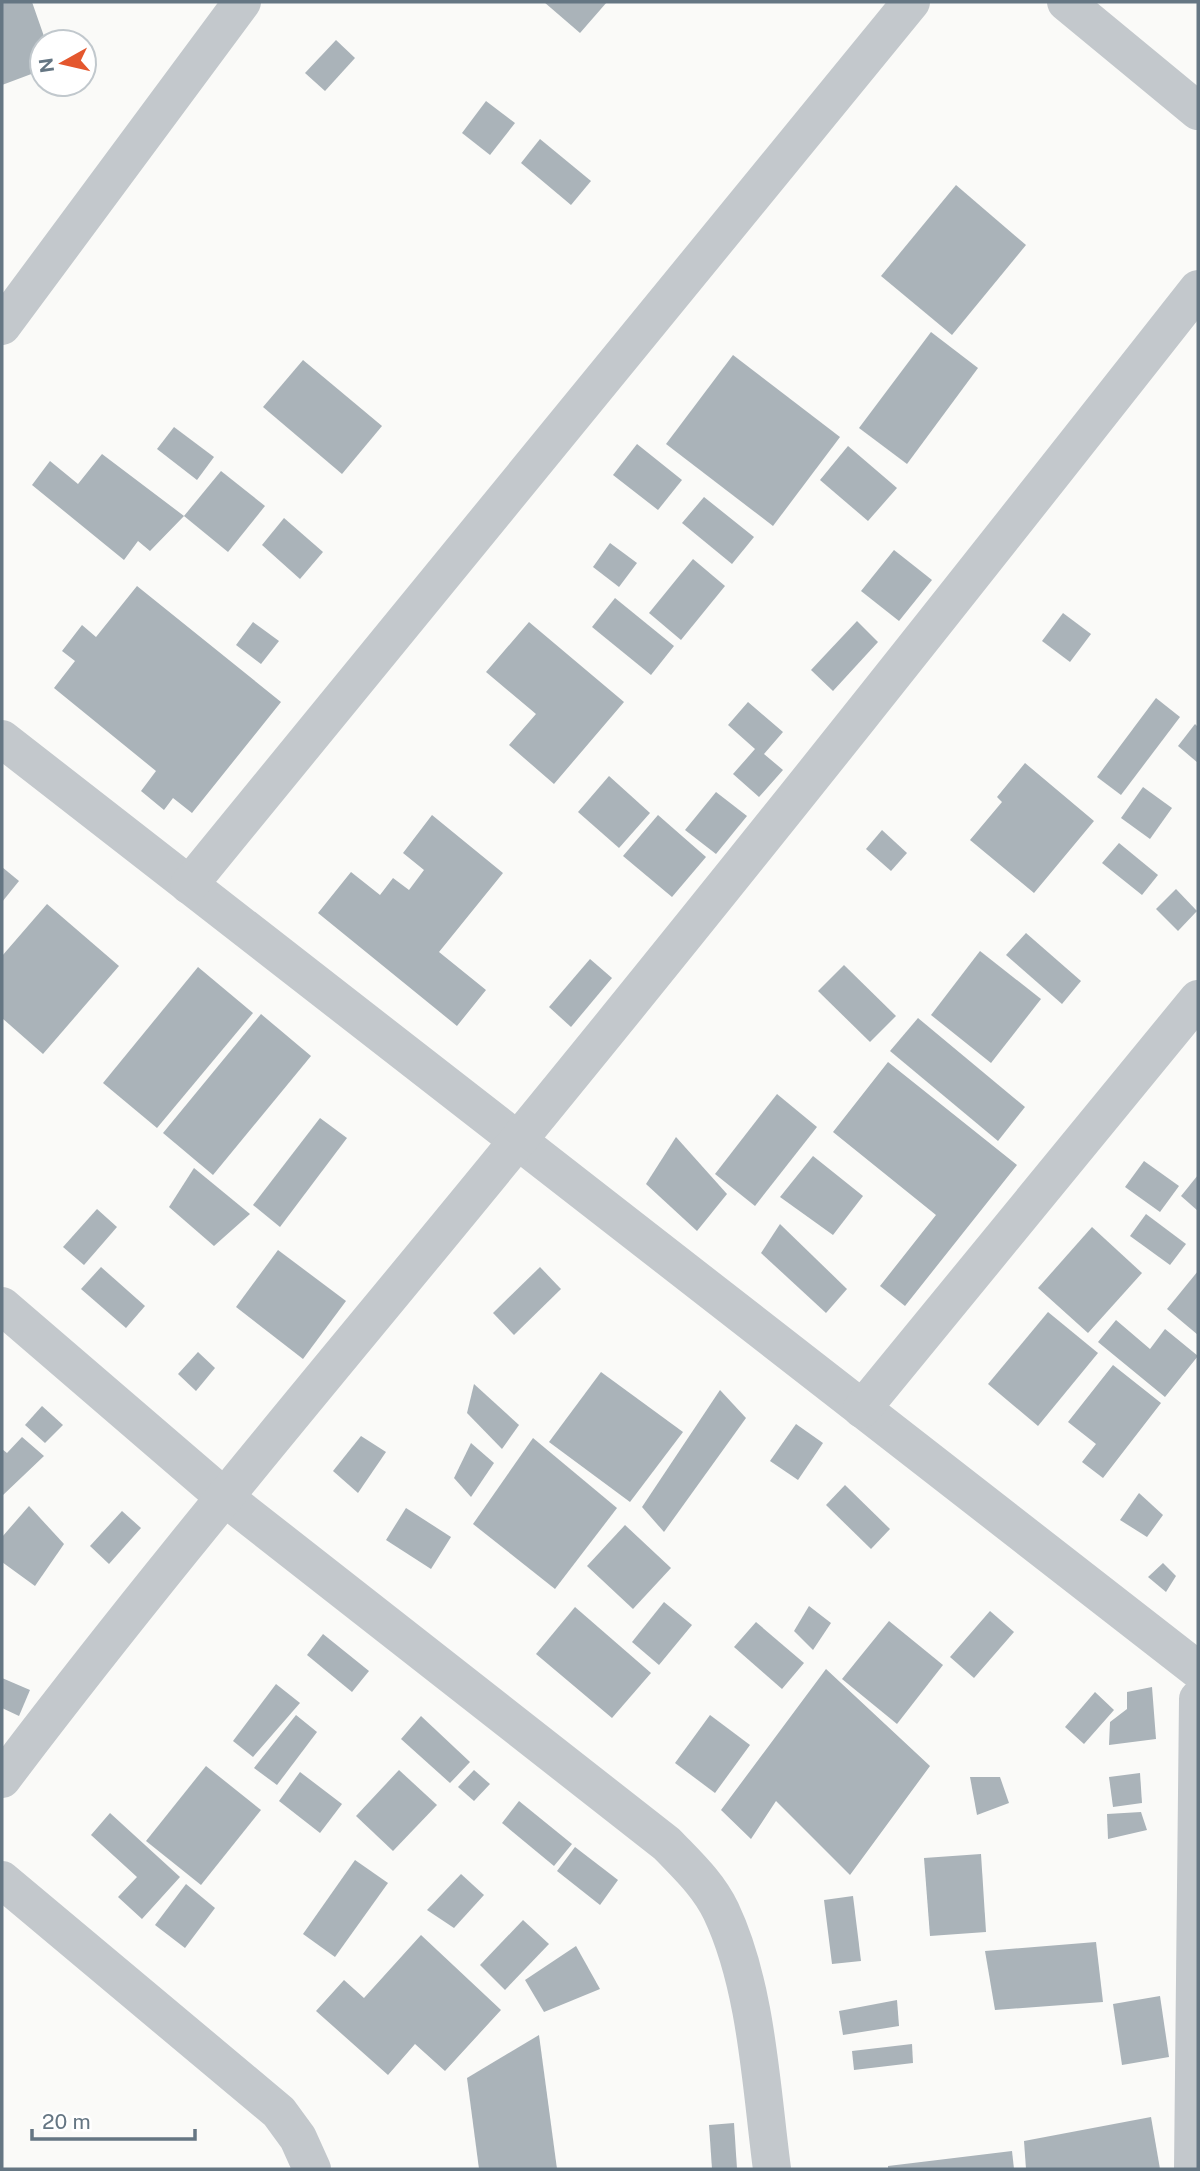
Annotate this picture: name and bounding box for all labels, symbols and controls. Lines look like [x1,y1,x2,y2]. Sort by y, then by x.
north arrow [28,28,98,98]
text: N [34,56,58,74]
scale bar [32,2098,194,2142]
text: 20 m [42,2109,91,2134]

